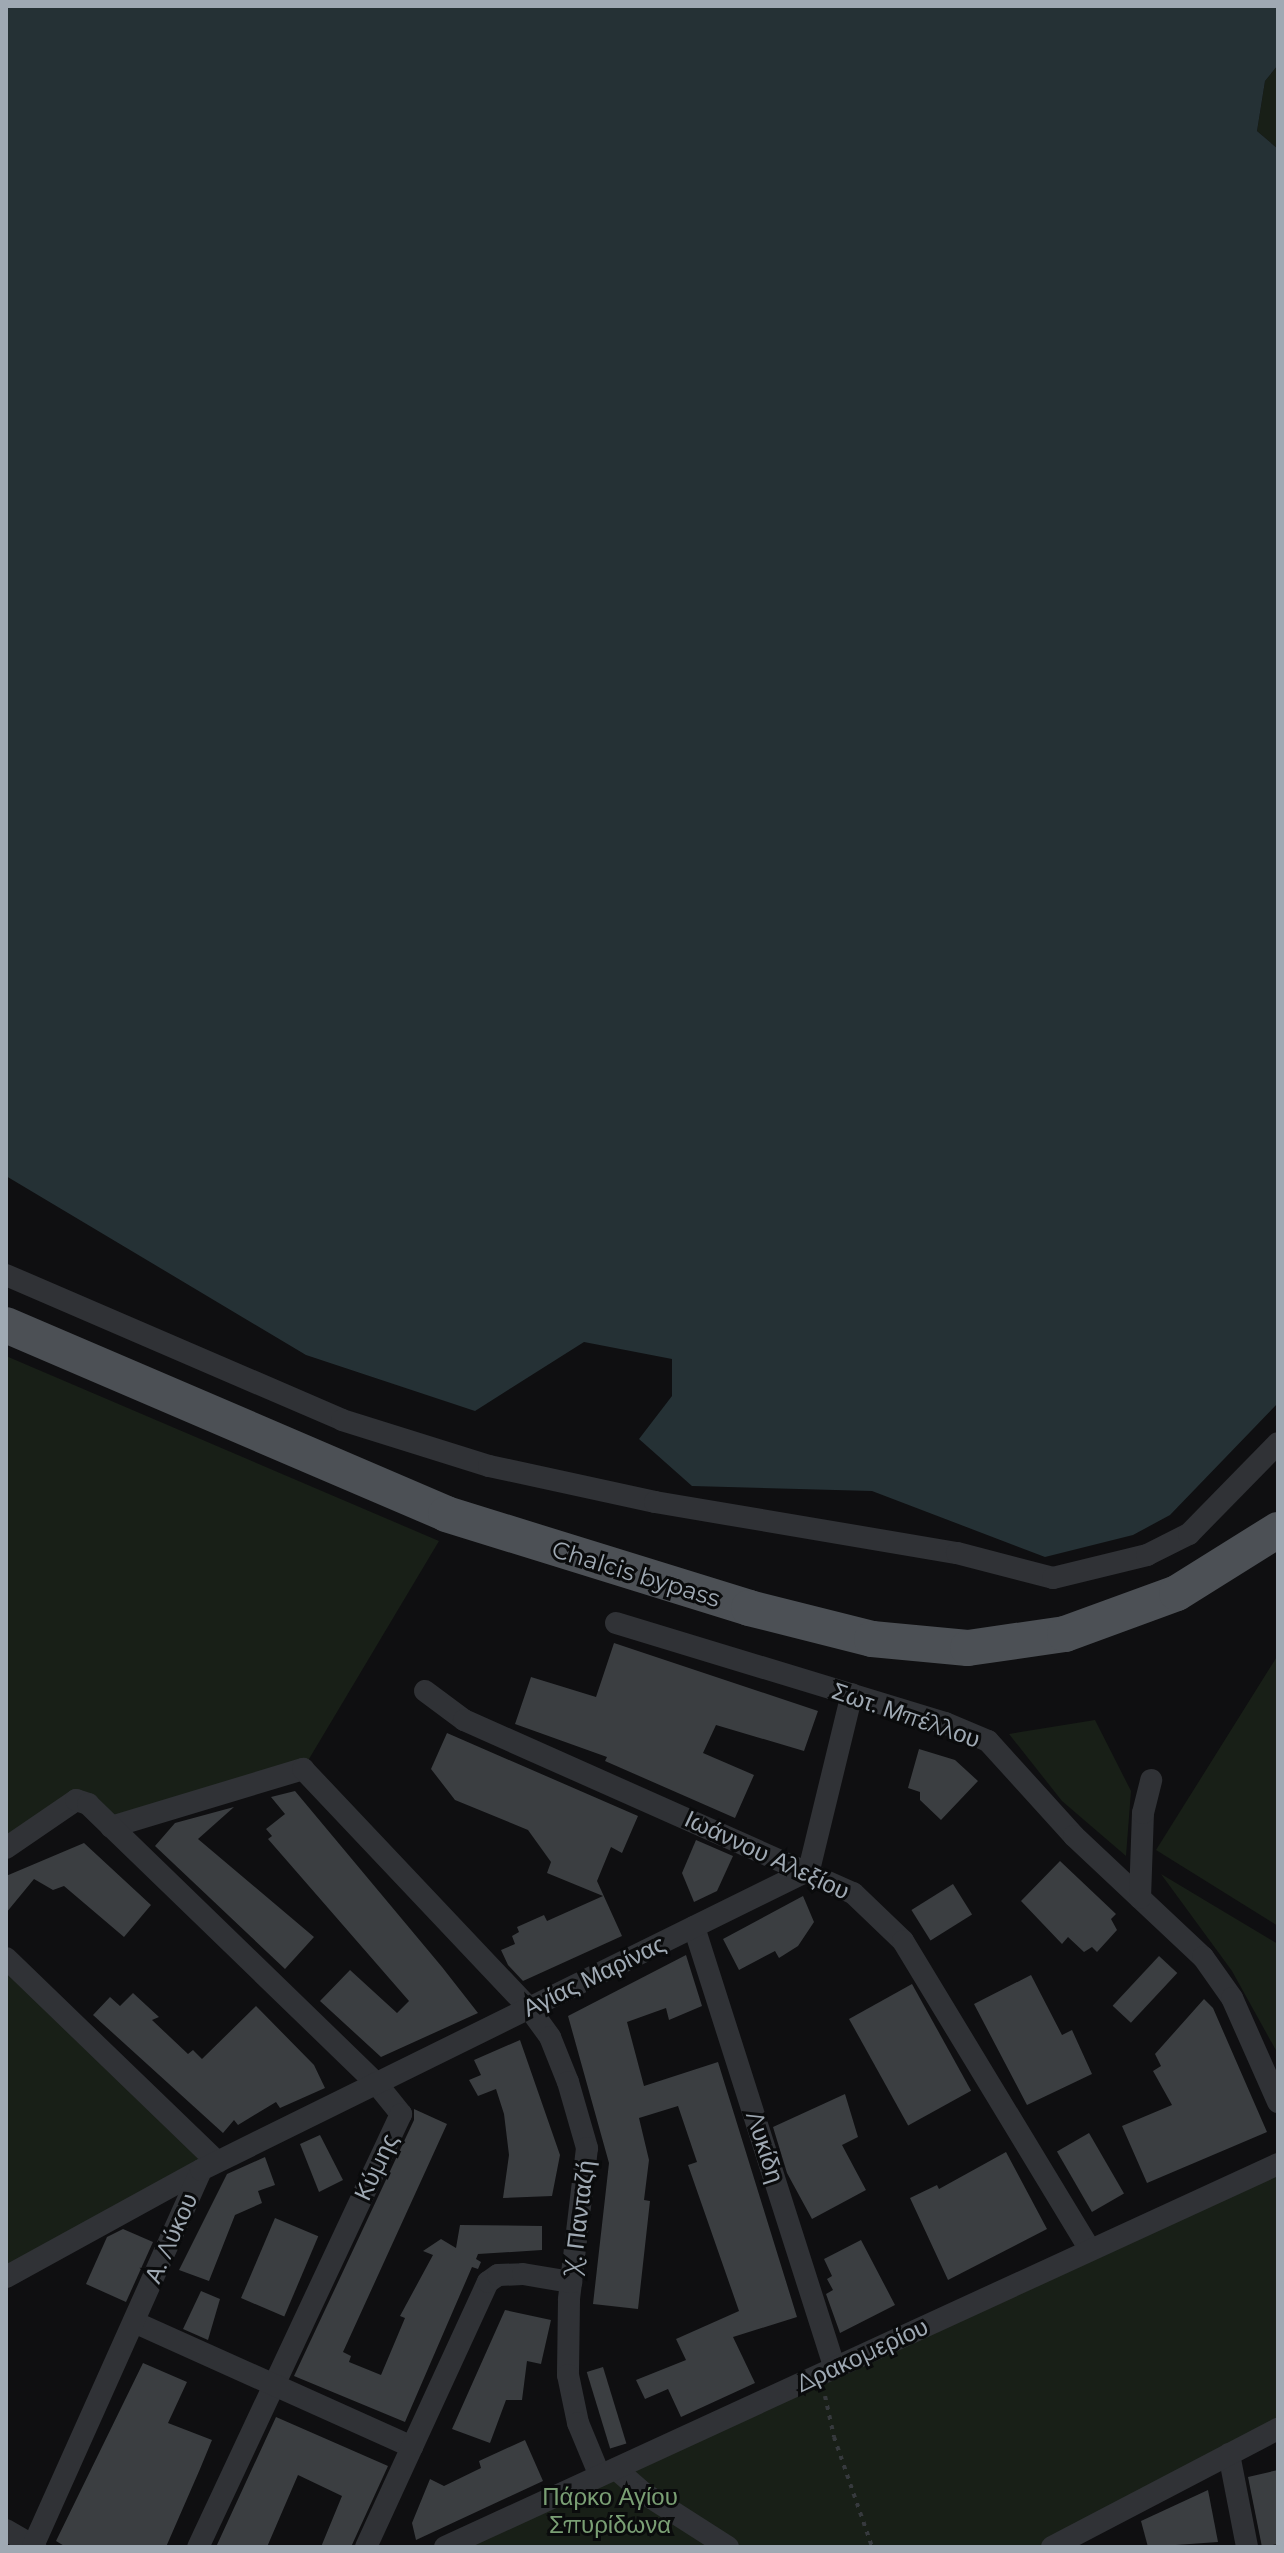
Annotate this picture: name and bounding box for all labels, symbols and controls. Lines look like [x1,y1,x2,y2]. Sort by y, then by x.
street label: Chalcis bypass [548,1535,724,1613]
street label: Σωτ. Μπέλλου [828,1676,984,1754]
street label: Ιωάννου Αλεξίου [680,1804,854,1906]
street label: Αγίας Μαρίνας [518,1929,670,2023]
street label: Λυκίδη [740,2107,790,2187]
street label: Κύμης [348,2129,404,2205]
street label: Χ. Πανταζή [558,2158,600,2276]
street label: Α. Λύκου [138,2189,204,2287]
street label: Δρακομερίου [791,2312,933,2398]
park label: Πάρκο Αγίου Σπυρίδωνα [542,2483,678,2539]

